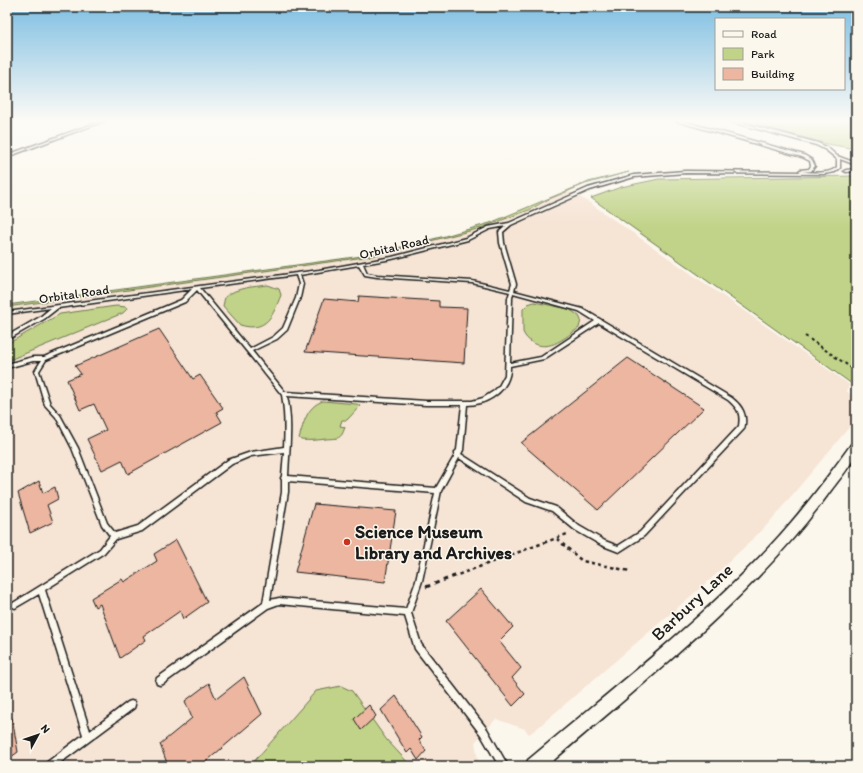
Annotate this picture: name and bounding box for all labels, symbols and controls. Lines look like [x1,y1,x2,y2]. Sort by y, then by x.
legend [715,18,845,90]
text: Road [751,27,777,41]
text: Park [751,47,775,61]
text: Building [751,67,795,81]
street label: Orbital Road [358,232,430,262]
street label: Orbital Road [38,282,110,306]
place label: Science Museum Library and Archives [355,521,512,564]
marker: Science Museum Library and Archives [342,537,352,547]
street label: Barbury Lane [647,559,737,645]
north arrow [18,715,58,755]
text: N [38,722,53,736]

